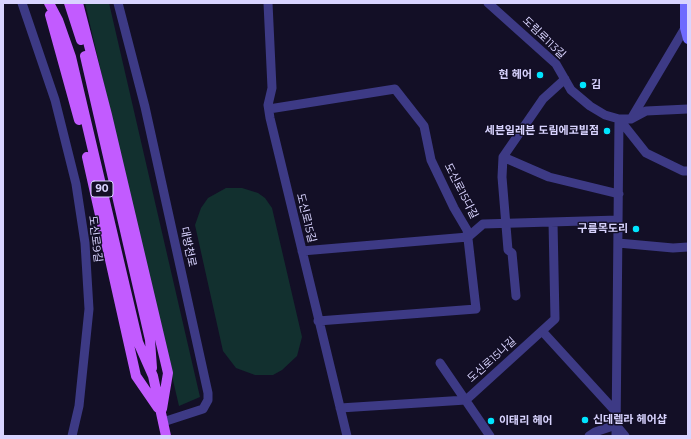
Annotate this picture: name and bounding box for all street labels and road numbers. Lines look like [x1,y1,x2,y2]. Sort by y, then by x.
street label: 도림로113길 [520,14,568,62]
street label: 도신로15다길 [441,161,481,221]
road number: 90 [91,181,113,197]
street label: 도신로15길 [293,192,319,244]
street label: 도신로9길 [86,215,104,263]
street label: 대방천로 [177,226,199,268]
street label: 도신로15나길 [465,335,519,385]

